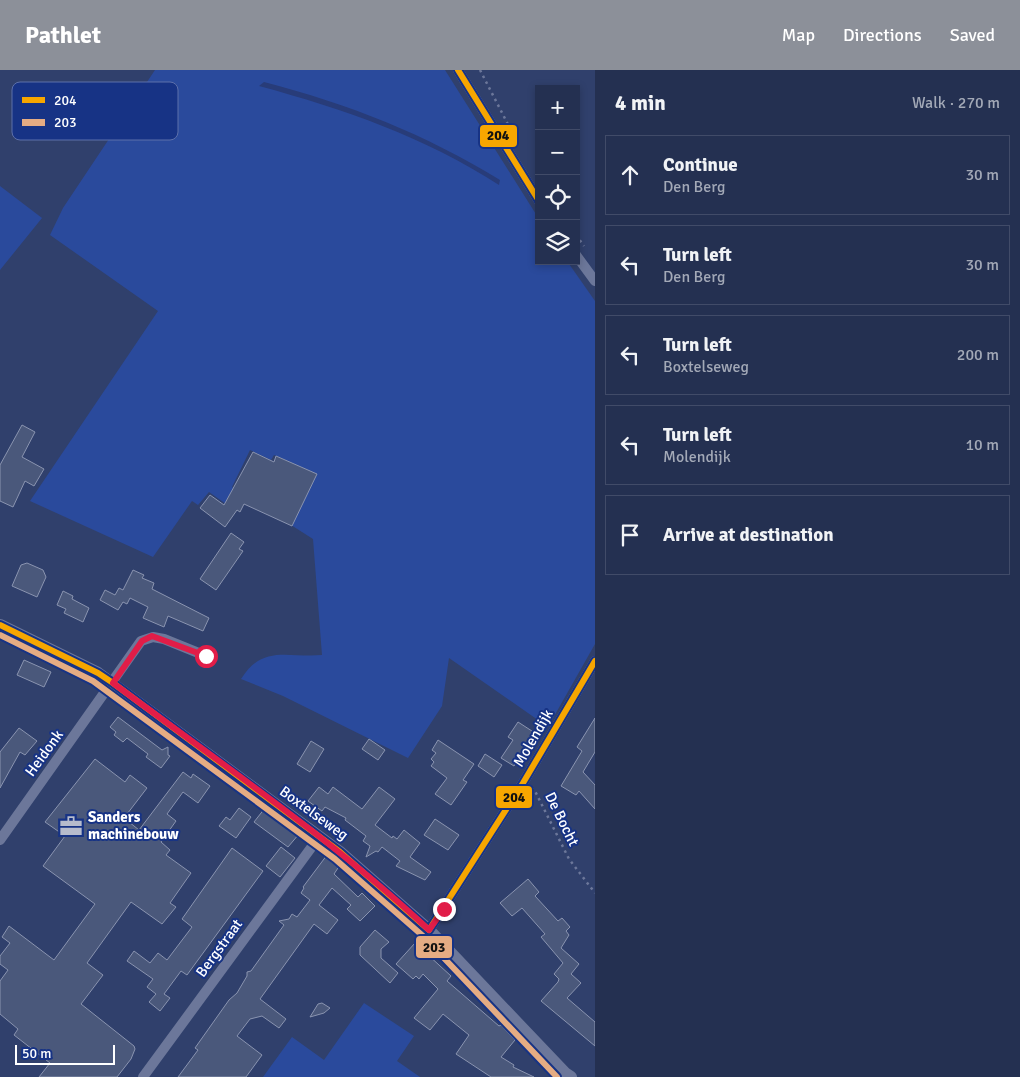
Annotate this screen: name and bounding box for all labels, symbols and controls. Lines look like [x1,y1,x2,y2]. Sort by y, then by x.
text: Pathlet [25,20,101,50]
text: Map [782,24,815,46]
text: Directions [843,24,922,46]
text: Saved [950,24,995,46]
legend [12,82,178,140]
map controls [535,85,580,265]
button: + [535,85,580,130]
text: 4 min [615,90,666,116]
text: 204 [54,92,77,109]
text: Walk · 270 m [912,93,1000,113]
text: 203 [54,114,77,131]
line badge: 204 [479,124,518,148]
text: 204 [487,127,510,144]
button: − [535,130,580,175]
text: Continue [663,153,738,177]
icon: ahead [616,161,644,189]
text: 30 m [965,165,999,185]
button: locate [535,175,580,220]
text: Den Berg [663,177,726,197]
button: layers [535,220,580,265]
text: Turn left [663,243,732,267]
icon: left [616,251,644,279]
text: 30 m [965,255,999,275]
text: Den Berg [663,267,726,287]
text: Turn left [663,333,732,357]
icon: left [616,341,644,369]
text: 200 m [957,345,999,365]
text: Boxtelseweg [663,357,749,377]
text: Turn left [663,423,732,447]
icon: left [616,431,644,459]
text: 10 m [965,435,999,455]
text: Molendijk [663,447,731,467]
icon: arrive [616,521,644,549]
text: Arrive at destination [663,523,834,547]
route start [195,645,218,668]
street label: Molendijk [509,706,557,770]
street label: Heidonk [21,726,67,780]
street label: Boxtelseweg [276,782,352,844]
line badge: 204 [495,785,533,809]
text: 204 [503,789,526,806]
street label: De Bocht [541,789,583,849]
place label: Sanders machinebouw [88,808,179,843]
office icon: Sanders machinebouw [58,813,84,839]
route end [433,898,456,921]
street label: Bergstraat [192,915,246,981]
line badge: 203 [415,935,453,959]
text: 203 [423,939,445,956]
scale bar [15,1042,115,1065]
text: 50 m [22,1045,51,1062]

